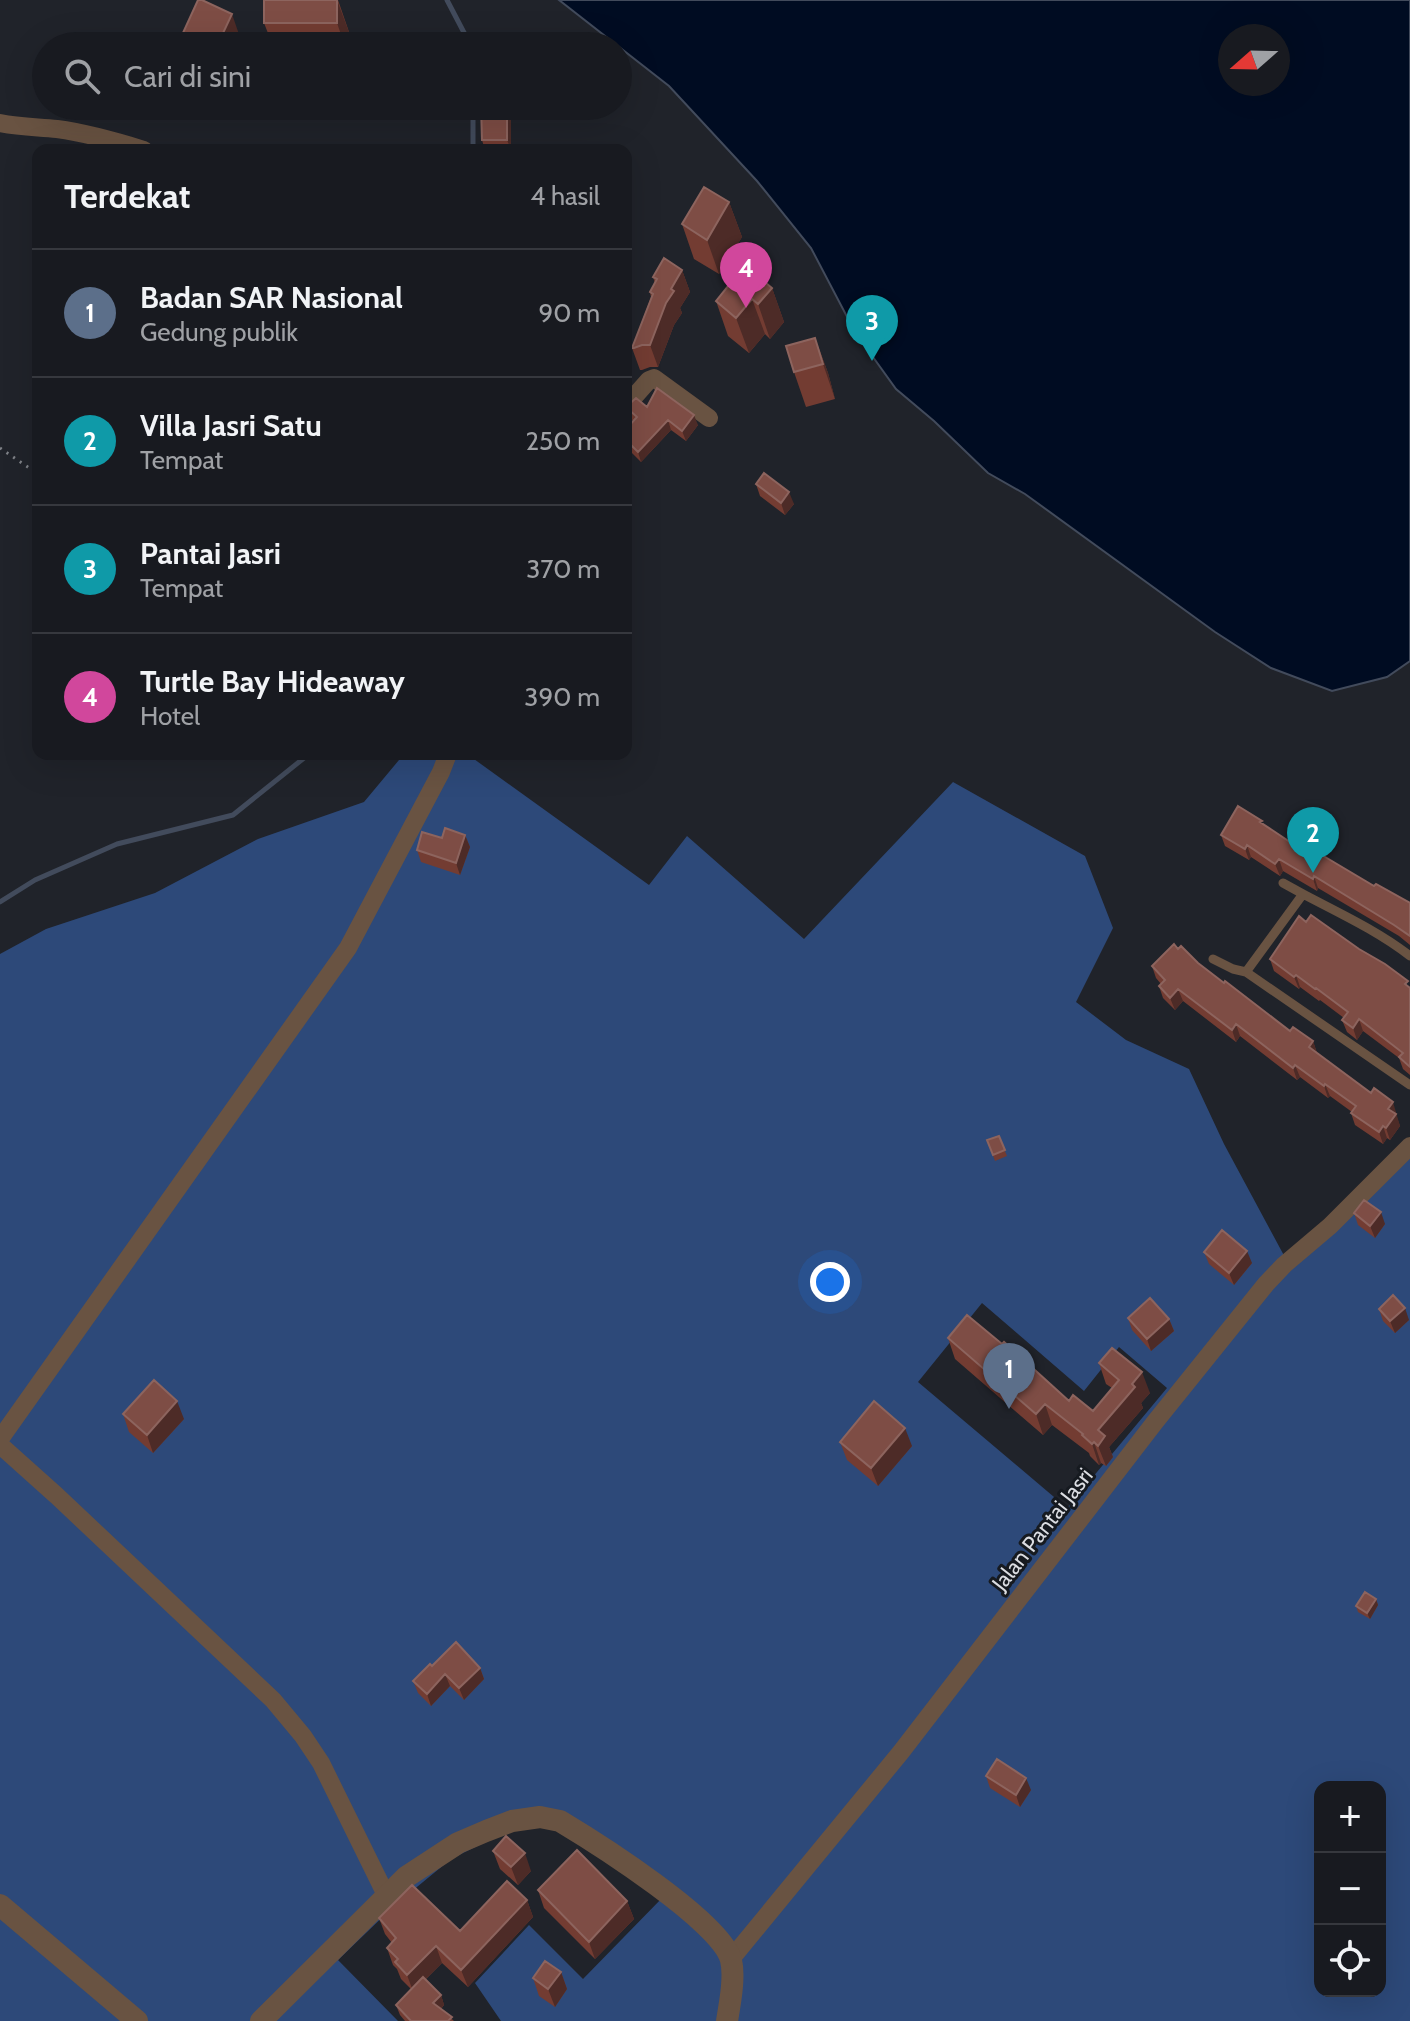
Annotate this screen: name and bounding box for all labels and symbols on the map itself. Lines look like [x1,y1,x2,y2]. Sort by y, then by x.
north arrow [1218,24,1290,96]
pin: 4 [720,242,772,308]
pin: 3 [846,295,898,361]
pin: 2 [1287,807,1339,873]
your location [810,1262,850,1302]
pin: 1 [983,1343,1035,1409]
street label: Jalan Pantai Jasri [986,1463,1099,1597]

